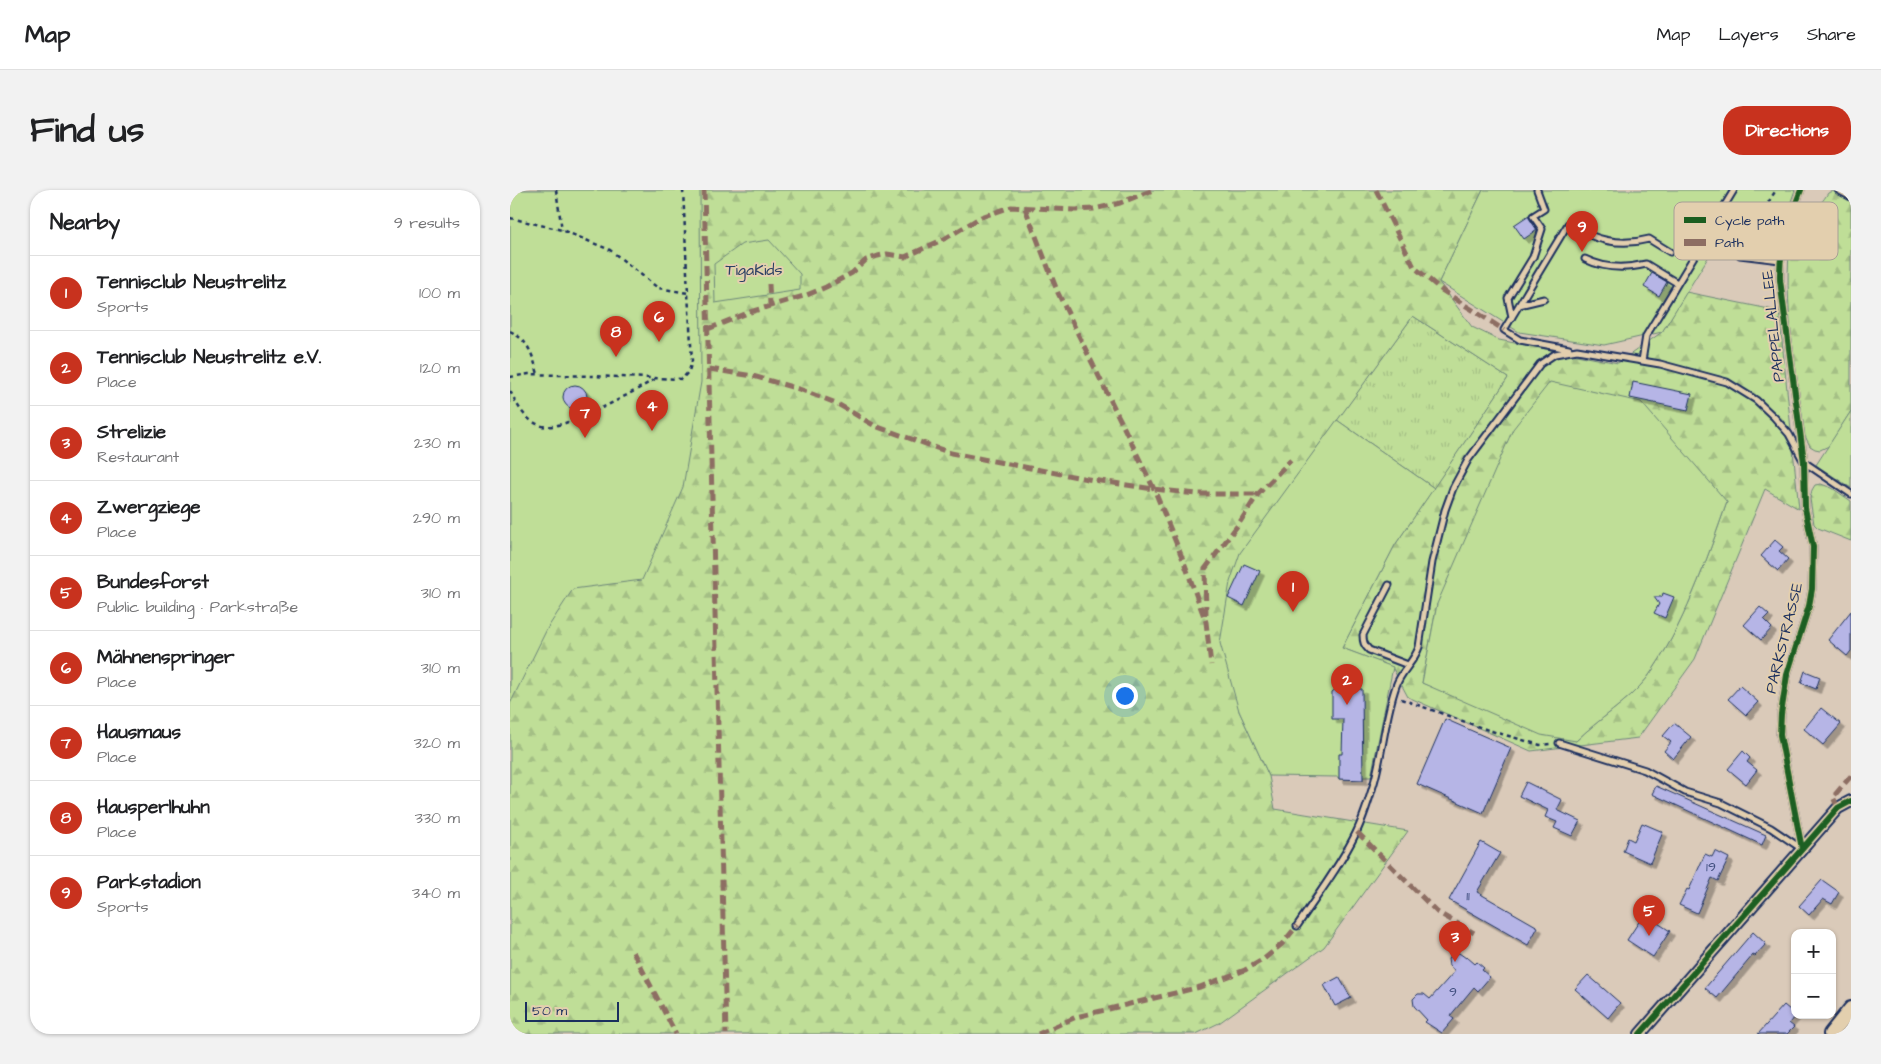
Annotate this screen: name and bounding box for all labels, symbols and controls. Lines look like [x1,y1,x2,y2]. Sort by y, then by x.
text: Map [25,18,70,52]
text: Map [1656,22,1690,47]
text: Layers [1718,22,1779,47]
text: Share [1807,22,1856,47]
text: Find us [30,106,144,155]
button: Directions [1723,106,1851,155]
legend [1674,202,1838,260]
text: Nearby [50,208,120,237]
pin: 9 [1566,211,1598,252]
text: Cycle path [1715,211,1784,231]
text: 9 results [394,212,460,234]
text: Path [1715,233,1744,253]
park label: TigaKids [725,259,783,282]
street label: PAPPELALLEE [1756,268,1790,383]
text: Tennisclub Neustrelitz [97,269,286,296]
text: 1 [65,282,67,304]
text: 100 m [419,282,460,304]
text: Sports [97,296,149,318]
pin: 6 [643,301,675,342]
pin: 8 [600,316,632,357]
text: Tennisclub Neustrelitz e.V. [97,344,321,371]
text: 2 [61,357,71,379]
text: 120 m [420,357,460,379]
text: Place [97,371,137,393]
pin: 4 [636,390,668,431]
pin: 7 [569,397,601,438]
text: Strelizie [97,419,166,446]
text: 3 [62,432,70,454]
text: 230 m [414,432,460,454]
text: Restaurant [97,446,179,468]
text: Zwergziege [97,494,200,521]
text: 4 [61,507,71,529]
text: 290 m [413,507,460,529]
text: Place [97,521,137,543]
text: Bundesforst [97,569,209,596]
pin: 1 [1277,571,1309,612]
street label: PARKSTRASSE [1760,580,1809,696]
text: 5 [60,582,72,604]
text: 310 m [421,582,460,604]
text: Public building · Parkstraße [97,596,298,618]
text: Mähnenspringer [97,644,235,671]
text: 6 [61,657,71,679]
text: 310 m [421,657,460,679]
pin: 2 [1331,664,1363,705]
text: Place [97,671,137,693]
your location [1112,683,1138,709]
text: Hausmaus [97,719,181,746]
text: 7 [61,732,71,754]
text: 320 m [414,732,460,754]
text: Place [97,746,137,768]
text: Hausperlhuhn [97,794,210,821]
text: 8 [61,807,71,829]
text: 330 m [415,807,460,829]
text: Place [97,821,137,843]
house number: 19 [1706,857,1716,877]
text: Parkstadion [97,869,201,896]
text: 9 [61,882,71,904]
text: 340 m [412,882,460,904]
house number: 11 [1466,886,1470,906]
pin: 5 [1633,895,1665,936]
text: Sports [97,896,149,918]
pin: 3 [1439,921,1471,962]
map controls [1791,929,1836,1019]
button: + [1791,929,1836,974]
button: − [1791,974,1836,1019]
house number: 9 [1449,982,1457,1002]
scale bar [525,999,619,1022]
text: 50 m [532,1001,567,1021]

